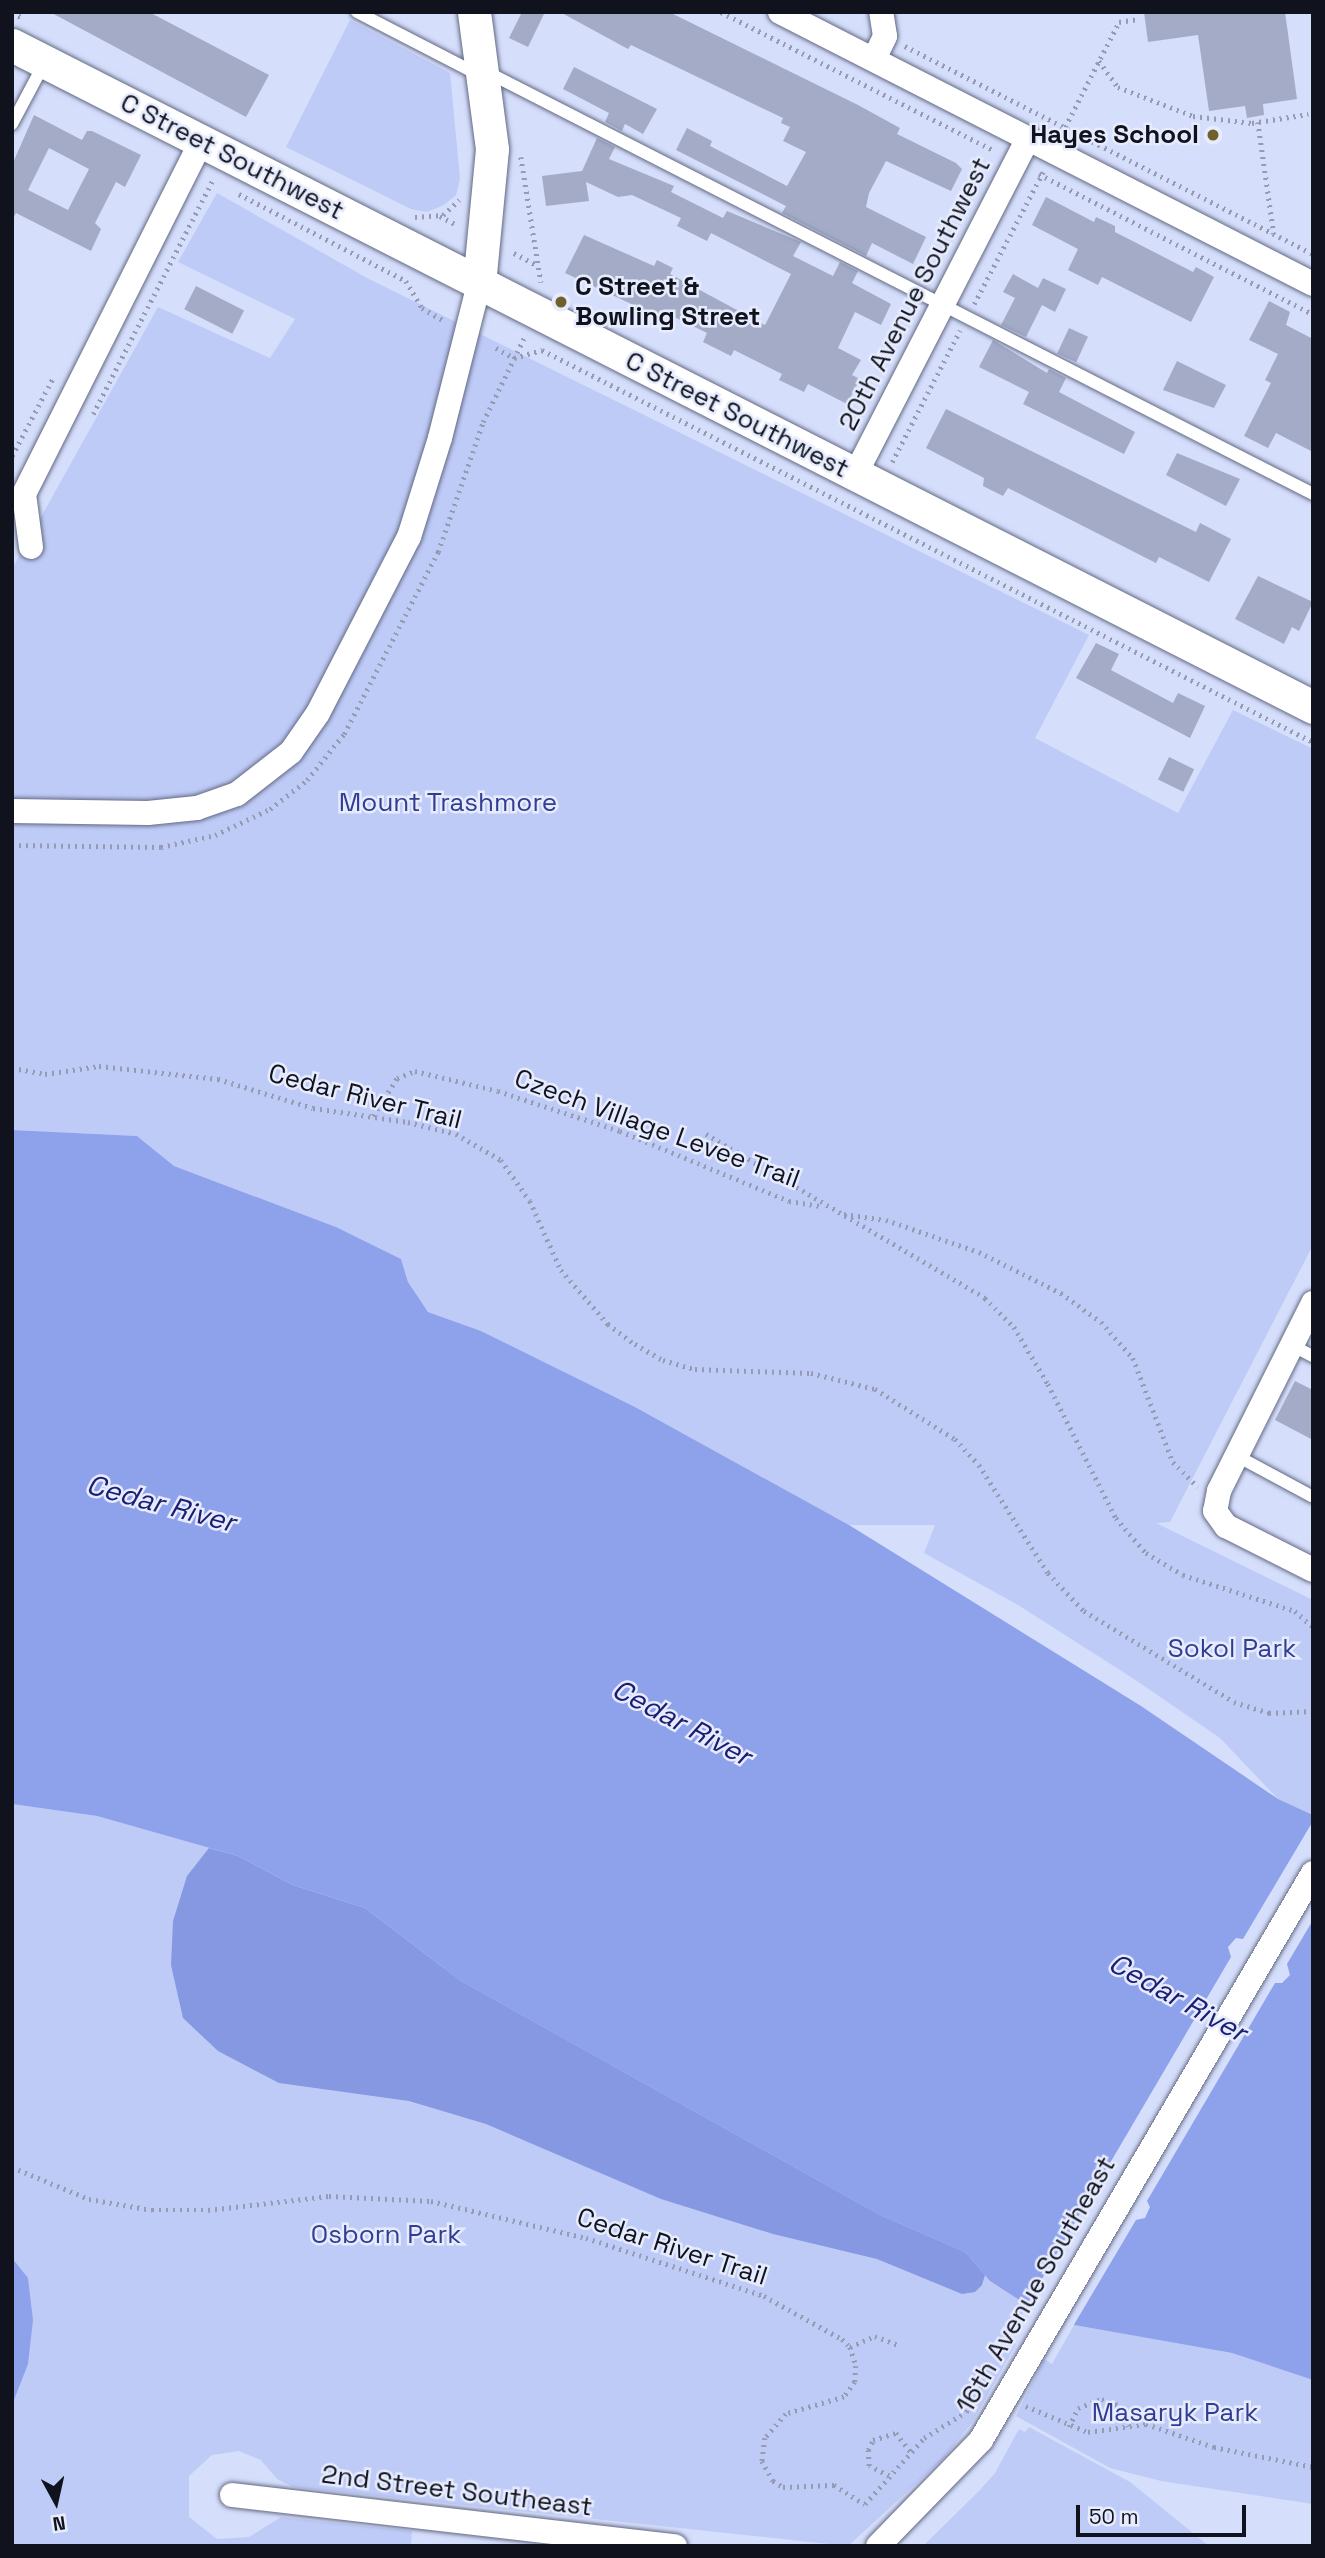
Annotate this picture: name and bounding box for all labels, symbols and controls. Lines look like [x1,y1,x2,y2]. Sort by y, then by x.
street label: C Street Southwest [115,87,349,227]
place label: Hayes School [1030,119,1199,151]
marker: Hayes School [1205,127,1221,143]
street label: 20th Avenue Southwest [832,152,998,436]
place label: C Street & Bowling Street [575,271,760,332]
marker: C Street & Bowling Street [553,294,569,310]
street label: C Street Southwest [620,345,854,485]
park label: Mount Trashmore [338,787,558,819]
street label: Cedar River Trail [265,1058,465,1136]
street label: Czech Village Levee Trail [510,1063,804,1195]
water label: Cedar River [83,1467,239,1539]
park label: Sokol Park [1168,1633,1296,1665]
water label: Cedar River [607,1671,757,1773]
water label: Cedar River [1103,1945,1253,2049]
street label: 16th Avenue Southeast [950,2151,1122,2419]
street label: Cedar River Trail [573,2201,771,2293]
park label: Osborn Park [311,2219,461,2251]
park label: Masaryk Park [1092,2397,1258,2429]
street label: 2nd Street Southeast [320,2459,594,2523]
north arrow [21,2467,91,2537]
scale bar [1080,2492,1250,2536]
text: 50 m [1089,2503,1139,2530]
text: N [51,2510,67,2537]

